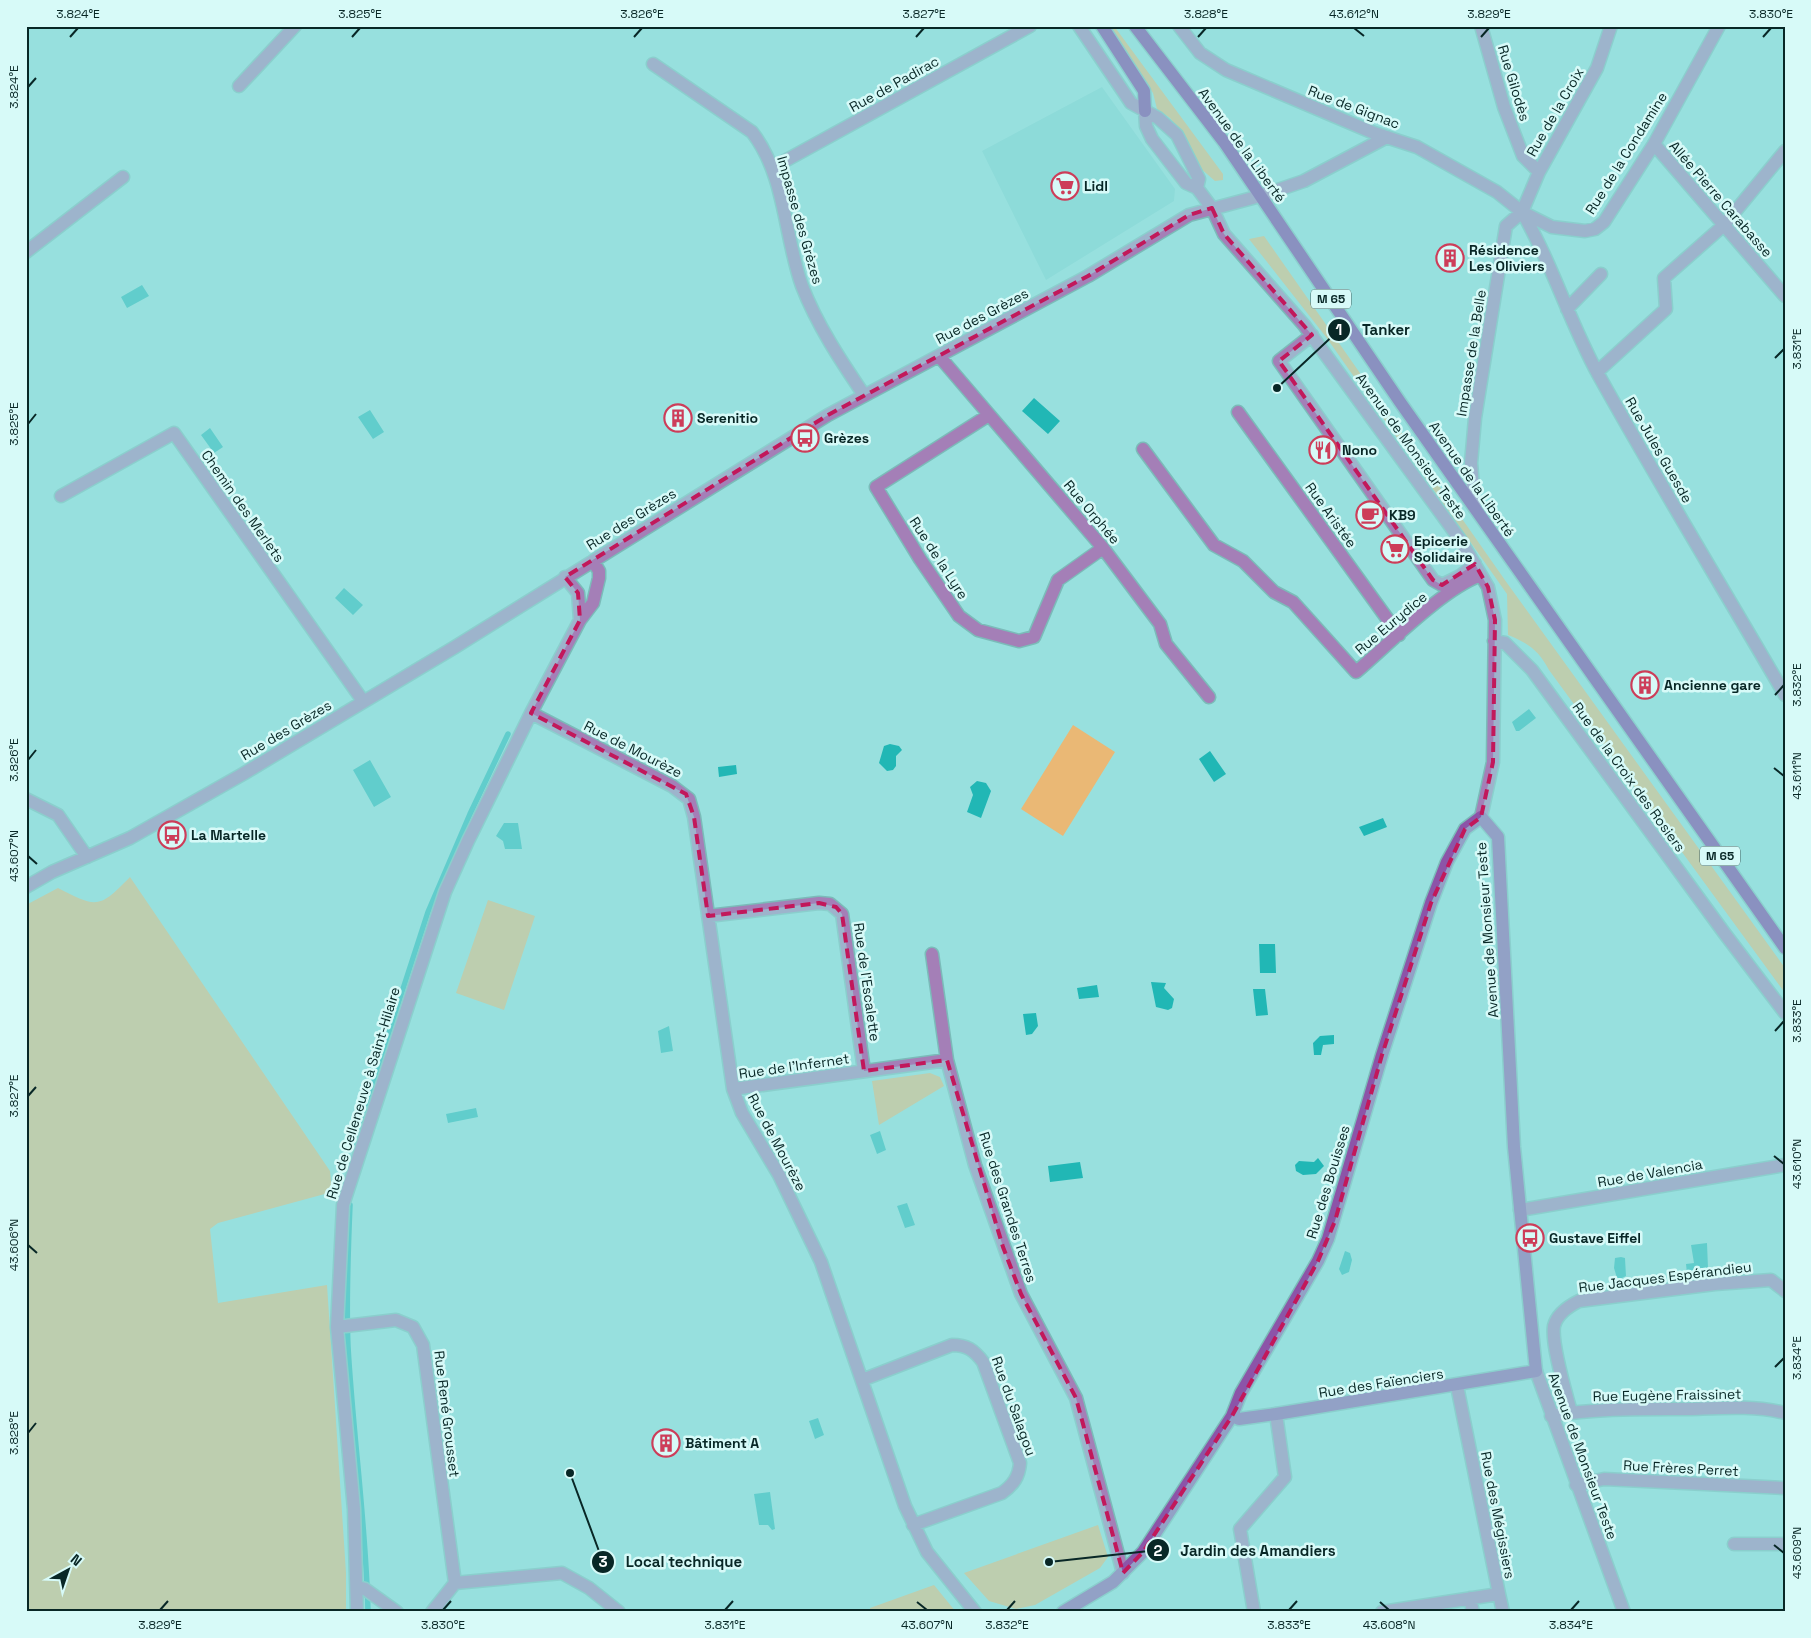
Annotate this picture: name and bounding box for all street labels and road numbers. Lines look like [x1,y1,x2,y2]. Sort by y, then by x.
street label: Rue Gilodès [1494,43,1534,123]
street label: Rue de Padirac [846,52,942,116]
street label: Rue de la Croix [1522,64,1588,160]
street label: Rue de Gignac [1306,81,1402,133]
street label: Avenue de la Liberté [1194,84,1290,206]
street label: Rue de la Condamine [1581,88,1671,218]
street label: Allée Pierre Carabasse [1666,137,1776,261]
street label: Impasse des Grèzes [773,154,827,286]
street label: Rue des Grèzes [932,284,1032,348]
street label: Impasse de la Belle [1452,288,1490,418]
road number: M 65 [1311,290,1351,308]
street label: Avenue de Monsieur Teste [1352,369,1470,523]
street label: Rue Jules Guesde [1621,394,1697,506]
street label: Avenue de la Liberté [1425,418,1519,540]
street label: Chemin des Merlets [198,446,288,566]
street label: Rue Orphée [1060,476,1124,548]
street label: Rue Aristée [1301,479,1361,551]
street label: Rue des Grèzes [583,484,679,554]
street label: Rue de la Lyre [906,513,972,603]
street label: Rue Eurydice [1351,588,1431,658]
street label: Rue des Grèzes [237,696,335,764]
street label: Rue de la Croix des Rosiers [1569,699,1689,855]
street label: Rue de Mourèze [581,716,685,782]
street label: Avenue de Monsieur Teste [1472,841,1502,1019]
road number: M 65 [1700,846,1740,866]
street label: Rue de l'Escalette [850,921,884,1043]
street label: Rue de Celleneuve à Saint-Hilaire [322,985,404,1201]
street label: Rue de l'Infernet [738,1049,850,1083]
street label: Rue de Mourèze [744,1090,810,1194]
street label: Rue des Bouisses [1302,1123,1354,1241]
street label: Rue des Grandes Terres [975,1129,1041,1285]
street label: Rue de Valencia [1596,1155,1704,1191]
street label: Rue Jacques Espérandieu [1578,1257,1752,1297]
street label: Rue René Grousset [430,1350,464,1478]
street label: Rue du Salagou [988,1354,1040,1458]
street label: Rue des Faïenciers [1317,1364,1445,1402]
street label: Avenue de Monsieur Teste [1544,1370,1622,1542]
street label: Rue Eugène Fraissinet [1592,1385,1742,1405]
street label: Rue des Mégissiers [1477,1450,1519,1580]
street label: Rue Frères Perret [1623,1456,1739,1480]

